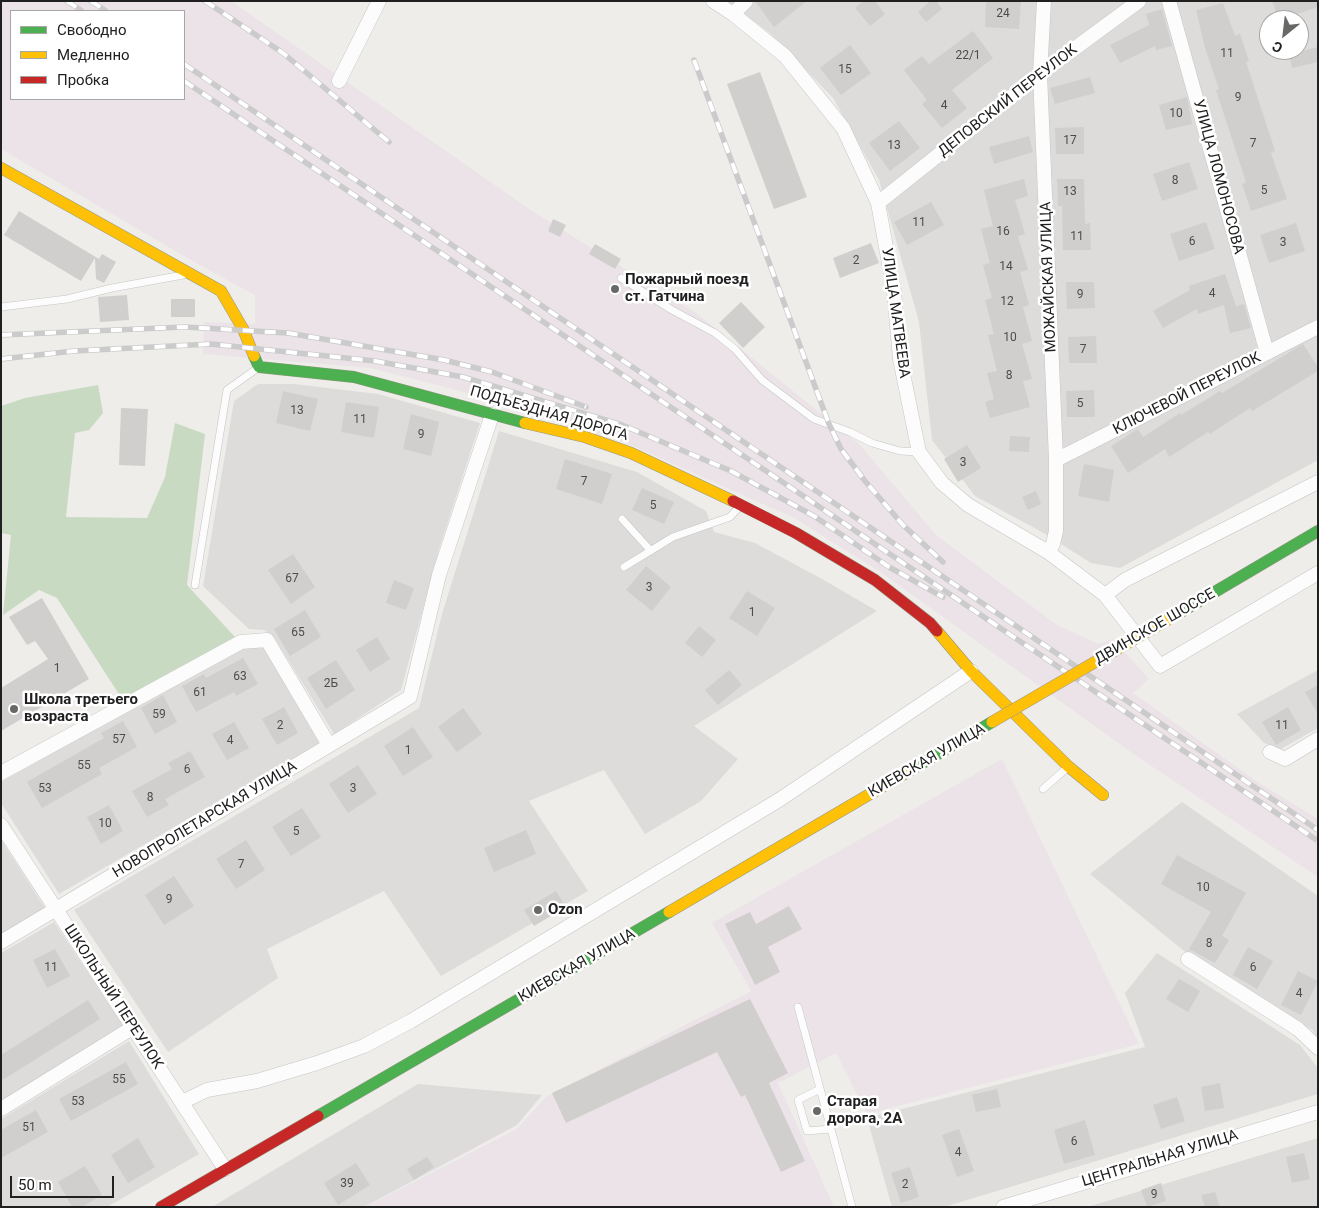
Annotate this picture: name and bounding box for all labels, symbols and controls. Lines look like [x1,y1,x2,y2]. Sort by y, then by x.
house number: 24 [996,7,1010,21]
legend [10,10,185,100]
north arrow [1259,10,1309,60]
text: Свободно [57,21,126,39]
text: С [1269,38,1285,56]
street label: ДЕПОВСКИЙ ПЕРЕУЛОК [935,41,1081,161]
text: Медленно [57,46,130,64]
house number: 11 [1220,47,1234,61]
house number: 22/1 [955,49,981,63]
house number: 15 [838,63,852,77]
text: Пробка [57,71,109,89]
house number: 9 [1235,91,1241,105]
street label: УЛИЦА ЛОМОНОСОВА [1189,98,1247,256]
house number: 4 [941,99,947,113]
house number: 10 [1169,107,1183,121]
house number: 17 [1063,134,1077,148]
house number: 7 [1250,137,1256,151]
house number: 13 [887,139,901,153]
house number: 8 [1172,174,1178,188]
house number: 5 [1261,184,1267,198]
house number: 13 [1063,185,1077,199]
street label: МОЖАЙСКАЯ УЛИЦА [1037,201,1061,353]
house number: 11 [912,216,926,230]
house number: 16 [996,225,1010,239]
house number: 11 [1070,230,1084,244]
house number: 6 [1189,235,1195,249]
house number: 3 [1280,236,1286,250]
street label: УЛИЦА МАТВЕЕВА [877,247,913,379]
house number: 2 [853,254,859,268]
house number: 14 [999,260,1013,274]
place label: Пожарный поезд ст. Гатчина [625,271,749,306]
marker: Пожарный поезд ст. Гатчина [609,283,621,295]
house number: 4 [1209,287,1215,301]
house number: 9 [1077,288,1083,302]
house number: 12 [1000,295,1014,309]
house number: 10 [1003,331,1017,345]
house number: 7 [1080,343,1086,357]
street label: КЛЮЧЕВОЙ ПЕРЕУЛОК [1110,349,1264,439]
house number: 8 [1006,369,1012,383]
street label: ПОДЪЕЗДНАЯ ДОРОГА [468,383,630,445]
house number: 5 [1077,397,1083,411]
house number: 13 [290,404,304,418]
house number: 11 [353,413,367,427]
house number: 9 [418,428,424,442]
house number: 3 [960,456,966,470]
house number: 7 [581,475,587,489]
house number: 5 [650,499,656,513]
house number: 67 [285,572,299,586]
house number: 3 [646,581,652,595]
street label: ДВИНСКОЕ ШОССЕ [1092,585,1218,669]
house number: 1 [749,606,755,620]
house number: 65 [291,626,305,640]
house number: 1 [54,662,60,676]
house number: 63 [233,670,247,684]
house number: 2Б [324,677,338,691]
house number: 61 [193,686,207,700]
place label: Школа третьего возраста [24,691,138,726]
marker: Школа третьего возраста [8,703,20,715]
house number: 59 [152,708,166,722]
house number: 2 [277,719,283,733]
house number: 11 [1275,719,1289,733]
street label: КИЕВСКАЯ УЛИЦА [865,720,989,802]
house number: 57 [112,733,126,747]
house number: 4 [227,734,233,748]
house number: 1 [405,744,411,758]
street label: НОВОПРОЛЕТАРСКАЯ УЛИЦА [110,758,300,882]
house number: 55 [77,759,91,773]
house number: 6 [184,763,190,777]
house number: 53 [38,782,52,796]
house number: 3 [350,782,356,796]
house number: 8 [147,791,153,805]
house number: 10 [98,817,112,831]
house number: 5 [293,825,299,839]
house number: 7 [238,858,244,872]
house number: 10 [1196,881,1210,895]
house number: 9 [166,893,172,907]
place label: Ozon [548,901,583,919]
marker: Ozon [532,904,544,916]
street label: ШКОЛЬНЫЙ ПЕРЕУЛОК [60,921,166,1073]
street label: КИЕВСКАЯ УЛИЦА [515,925,639,1007]
house number: 8 [1206,937,1212,951]
house number: 11 [44,961,58,975]
house number: 6 [1250,961,1256,975]
house number: 4 [1296,987,1302,1001]
house number: 55 [112,1073,126,1087]
place label: Старая дорога, 2А [827,1093,902,1128]
house number: 53 [71,1095,85,1109]
marker: Старая дорога, 2А [811,1105,823,1117]
house number: 51 [22,1121,36,1135]
street label: ЦЕНТРАЛЬНАЯ УЛИЦА [1080,1127,1240,1191]
house number: 6 [1071,1135,1077,1149]
house number: 4 [955,1146,961,1160]
scale bar [12,1166,116,1198]
text: 50 m [18,1176,52,1194]
house number: 39 [340,1177,354,1191]
house number: 2 [902,1178,908,1192]
house number: 9 [1151,1188,1157,1202]

